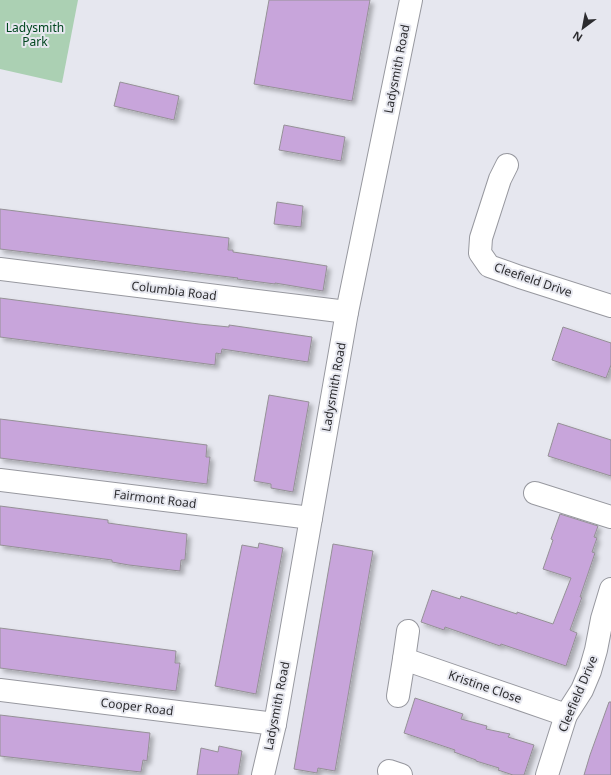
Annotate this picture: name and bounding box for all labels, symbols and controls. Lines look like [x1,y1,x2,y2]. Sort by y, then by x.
north arrow [563,8,603,48]
park label: Ladysmith Park [6,19,64,50]
street label: Ladysmith Road [380,23,413,115]
text: N [570,28,585,46]
street label: Cleefield Drive [492,258,575,301]
street label: Columbia Road [130,277,218,304]
street label: Ladysmith Road [317,341,350,433]
street label: Fairmont Road [113,485,197,512]
street label: Cleefield Drive [554,653,601,735]
street label: Ladysmith Road [260,660,293,752]
street label: Kristine Close [446,666,524,707]
street label: Cooper Road [100,694,174,719]

